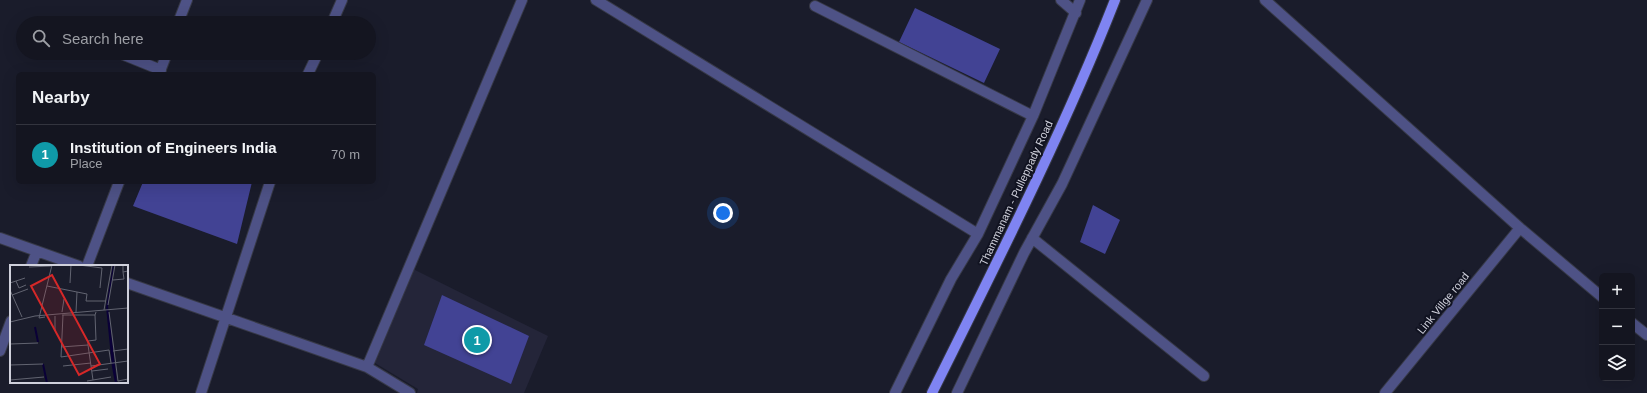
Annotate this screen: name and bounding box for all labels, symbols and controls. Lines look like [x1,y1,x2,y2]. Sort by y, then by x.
search box [16,16,376,60]
icon: search [30,27,52,49]
text: Search here [62,30,144,47]
text: Nearby [32,88,90,107]
street label: Thammanam - Pulleppady Road [977,119,1055,267]
text: Institution of Engineers India [70,139,277,156]
text: 1 [41,147,49,162]
text: 70 m [331,147,360,162]
text: Place [70,156,103,171]
your location [713,203,733,223]
inset map [10,265,128,383]
street label: Link Villge road [1415,270,1471,336]
map controls [1599,273,1635,381]
button: + [1599,273,1635,309]
button: − [1599,309,1635,345]
pin: 1 [464,325,490,355]
button: layers [1599,345,1635,381]

